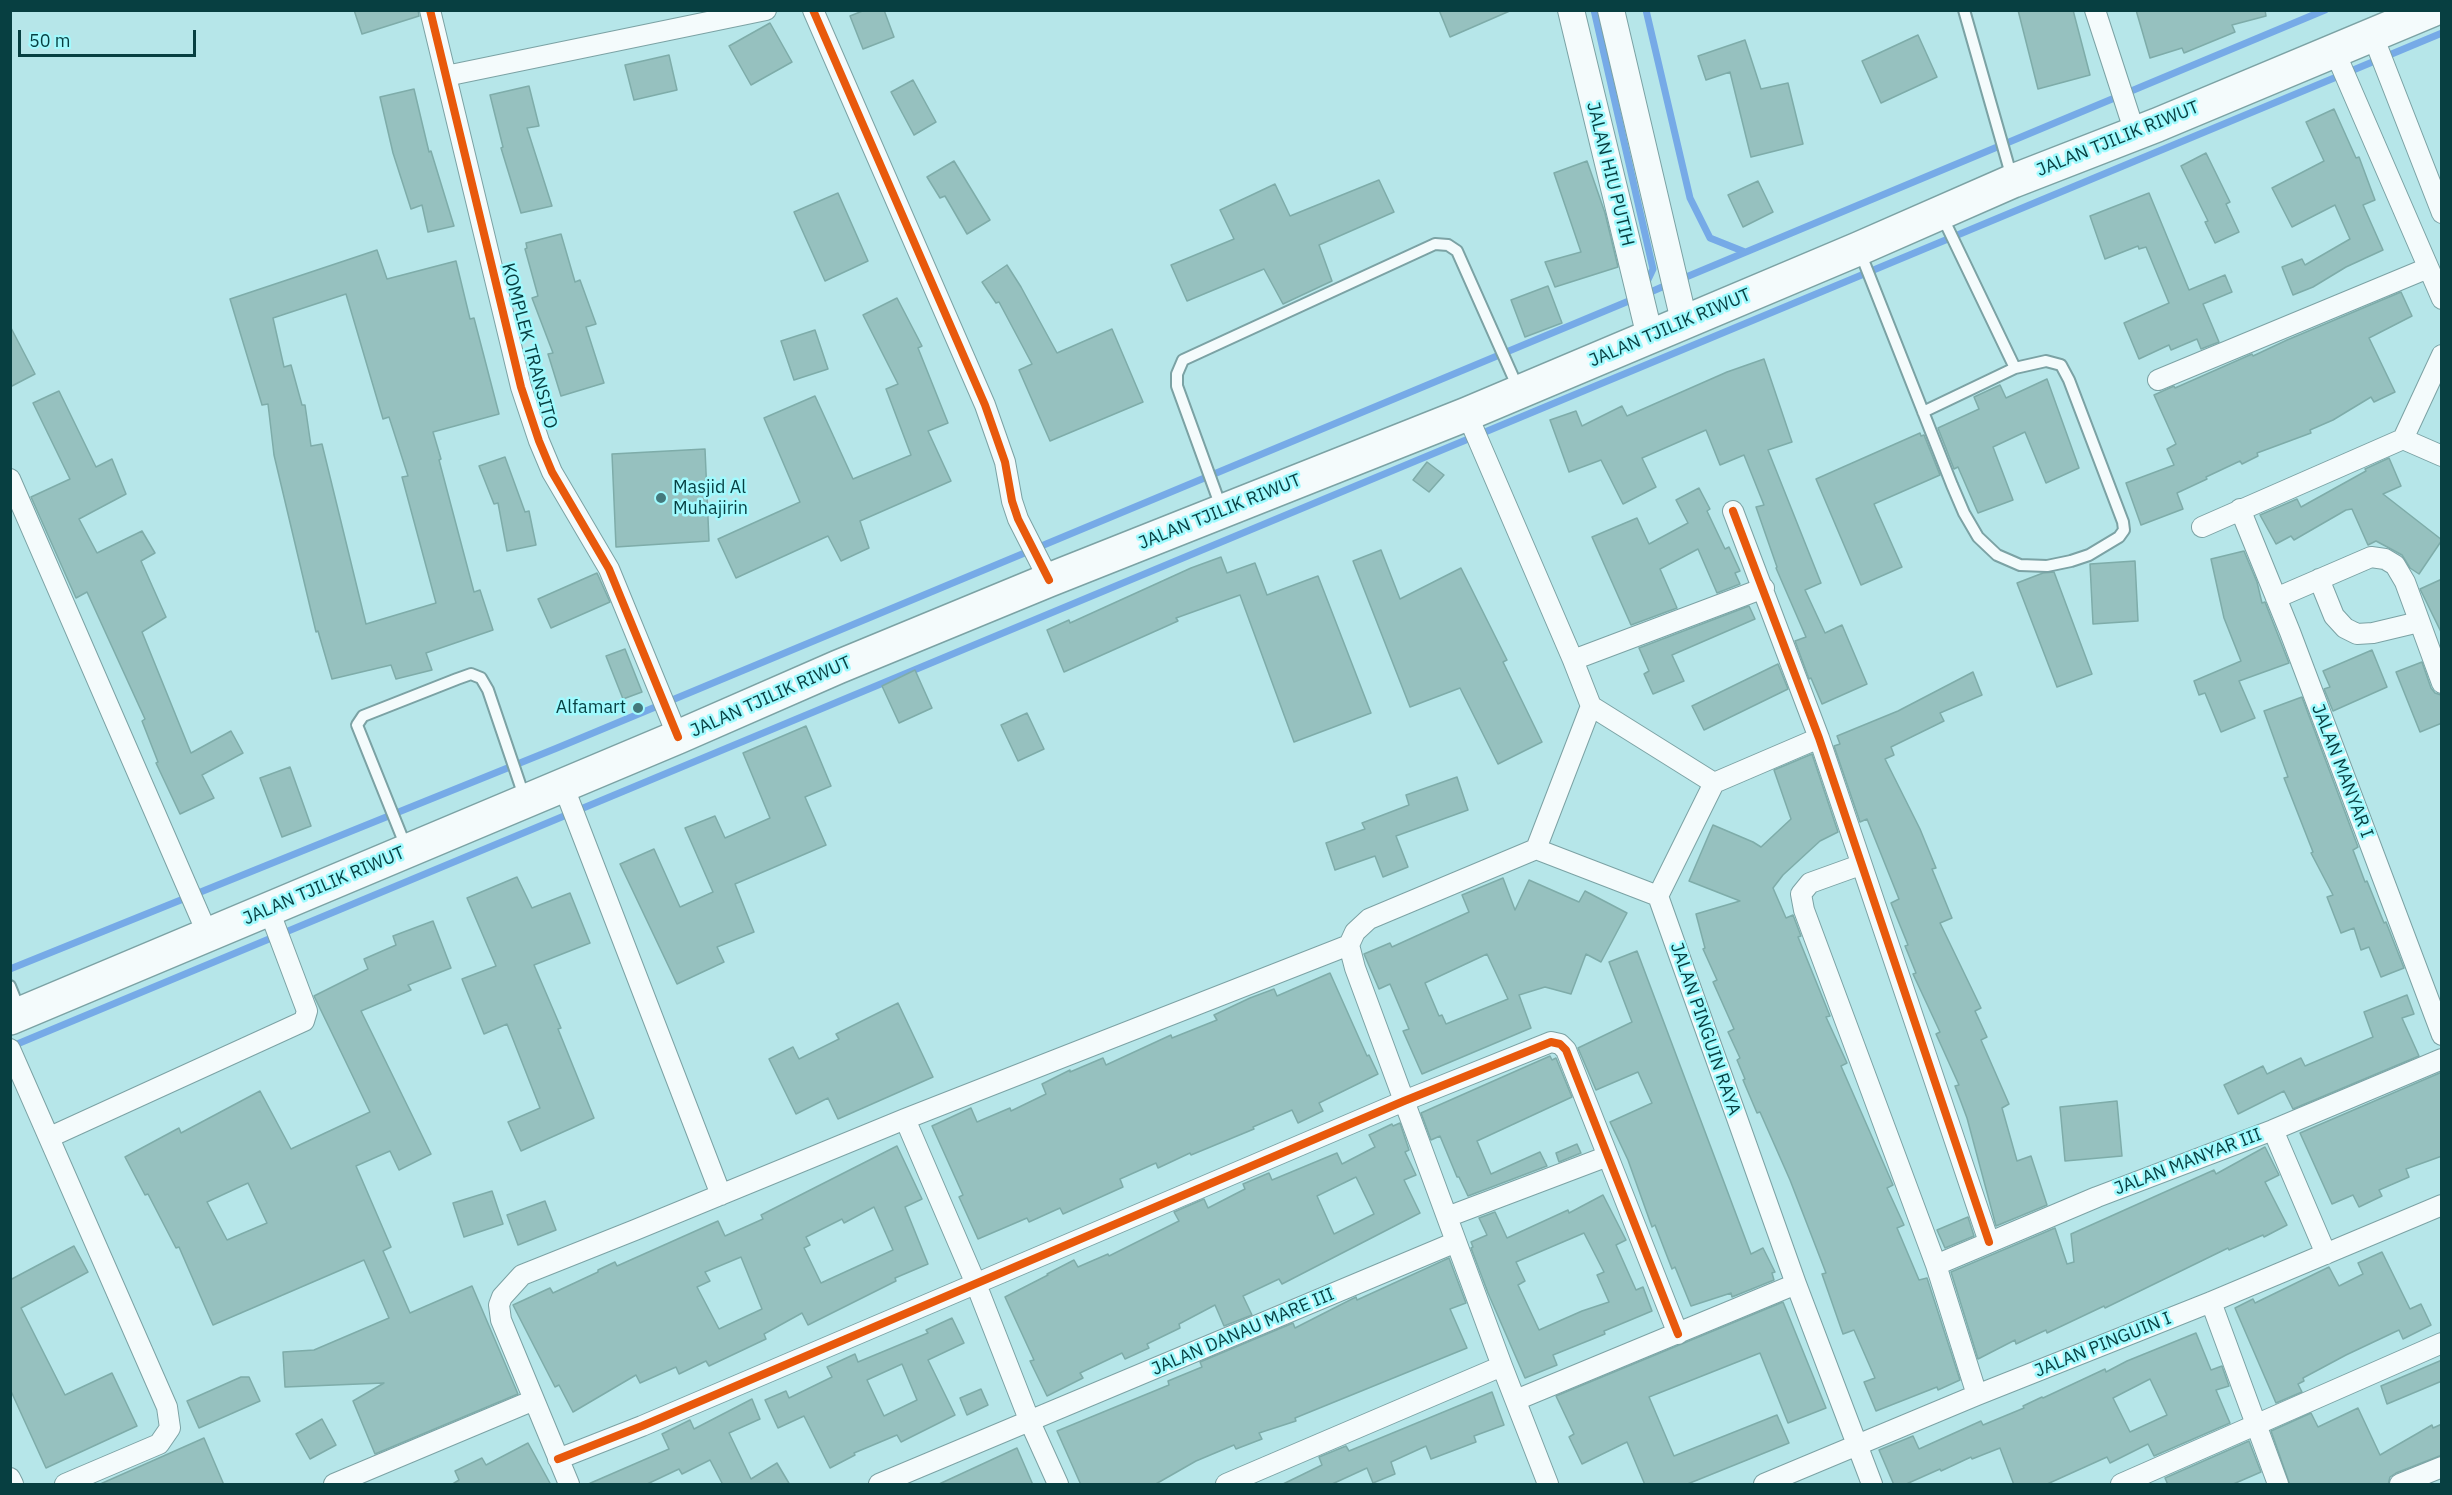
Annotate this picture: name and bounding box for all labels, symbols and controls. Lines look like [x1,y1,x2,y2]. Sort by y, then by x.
scale bar [21,18,200,56]
text: 50 m [29,29,71,52]
street label: JALAN TJILIK RIWUT [2033,96,2203,182]
street label: JALAN HIU PUTIH [1582,100,1638,248]
street label: KOMPLEK TRANSITO [496,261,562,431]
street label: JALAN TJILIK RIWUT [1586,284,1754,372]
street label: JALAN TJILIK RIWUT [1135,469,1305,555]
place label: Masjid Al Muhajirin [673,477,748,520]
marker: Masjid Al Muhajirin [654,491,668,505]
street label: JALAN TJILIK RIWUT [687,652,855,742]
place label: Alfamart [556,697,626,719]
marker: Alfamart [631,701,645,715]
street label: JALAN MANYAR I [2307,701,2377,841]
street label: JALAN TJILIK RIWUT [240,842,408,930]
street label: JALAN PINGUIN RAYA [1665,940,1745,1118]
street label: JALAN MANYAR III [2111,1124,2265,1200]
street label: JALAN DANAU MARE III [1148,1284,1338,1380]
street label: JALAN PINGUIN I [2032,1308,2174,1382]

